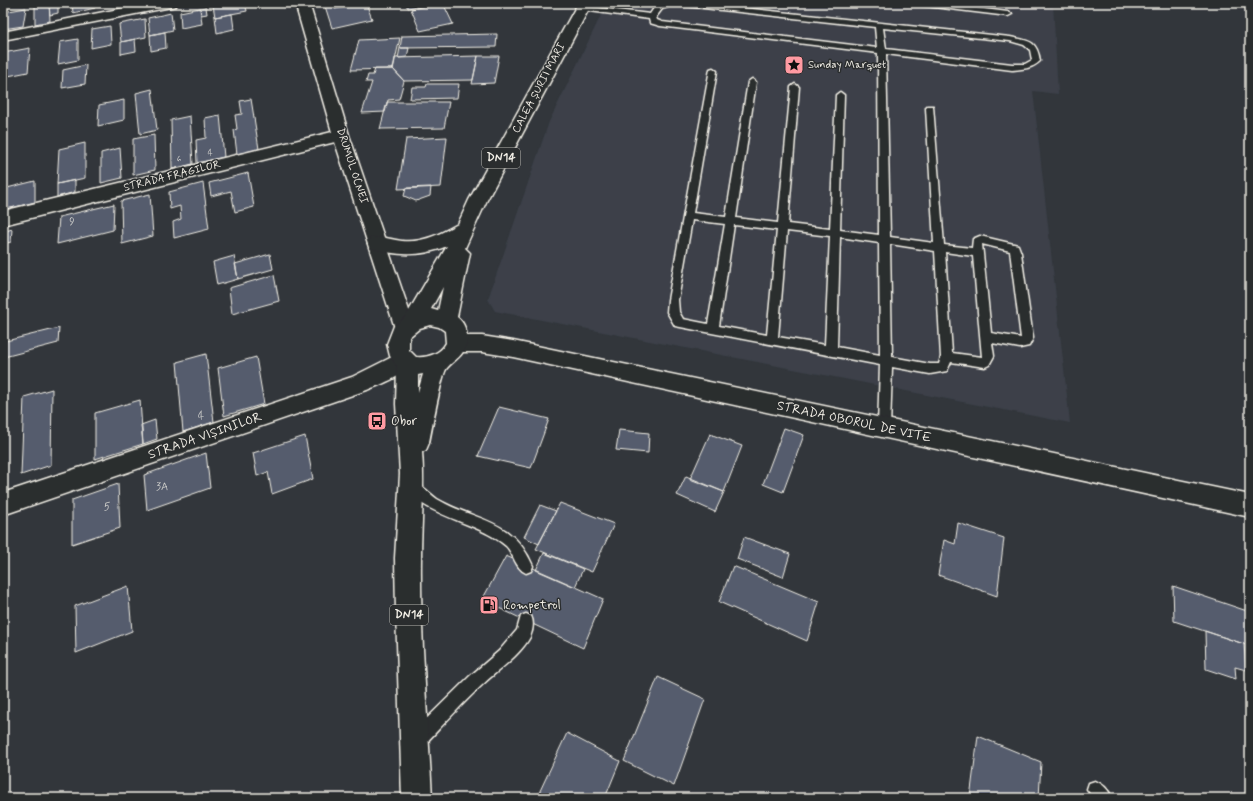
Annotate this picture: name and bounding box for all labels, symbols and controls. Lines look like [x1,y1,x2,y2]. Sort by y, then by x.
street label: CALEA ȘURII MARI [509,40,569,136]
place icon: Sunday Marquet [783,54,805,76]
place label: Sunday Marquet [808,58,886,72]
street label: DRUMUL OCNEI [333,126,371,206]
house number: 4 [207,148,213,159]
road number: DN14 [482,148,520,168]
house number: 6 [177,154,182,165]
street label: STRADA FRAGILOR [122,157,222,195]
house number: 9 [69,215,75,229]
street label: STRADA OBORUL DE VITE [775,397,933,447]
street label: STRADA VIȘINILOR [146,409,264,463]
house number: 4 [198,409,205,423]
bus stop icon: Obor [366,410,388,432]
place label: Obor [391,413,417,430]
house number: 3A [156,480,168,494]
house number: 5 [104,500,111,514]
fuel station icon: Rompetrol [478,594,500,616]
place label: Rompetrol [503,597,561,614]
road number: DN14 [390,605,428,625]

